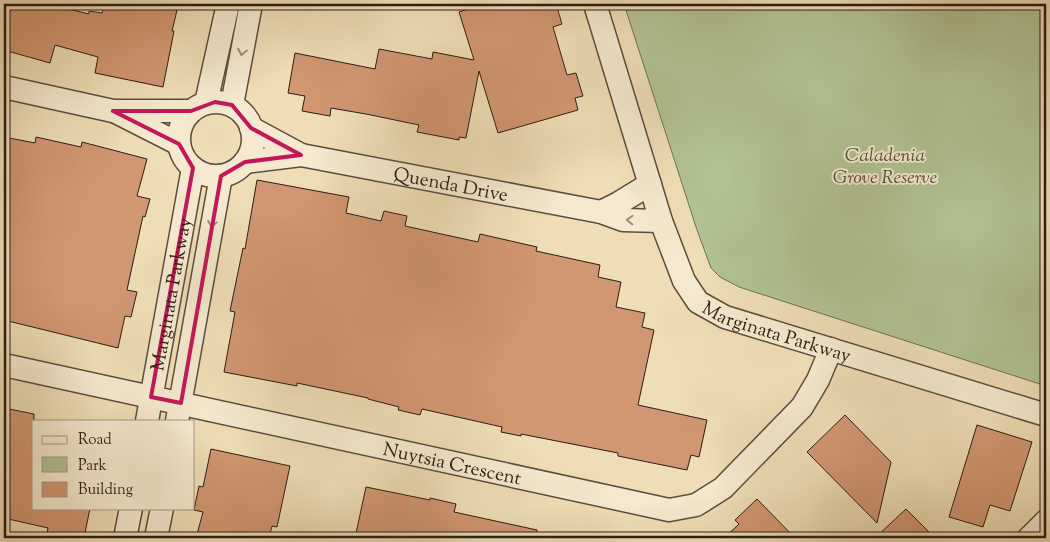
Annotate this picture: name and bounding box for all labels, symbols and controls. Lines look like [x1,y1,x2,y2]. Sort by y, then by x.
one-way arrow [238,47,248,56]
park label: Caladenia Grove Reserve [833,143,937,192]
street label: Quenda Drive [391,162,510,210]
street label: Marginata Parkway [145,215,200,373]
one-way arrow [626,215,634,225]
one-way arrow [208,219,218,228]
street label: Marginata Parkway [696,296,854,371]
legend [32,420,195,510]
text: Road [78,430,112,451]
street label: Nuytsia Crescent [380,437,524,494]
text: Park [78,456,107,477]
text: Building [78,480,133,501]

